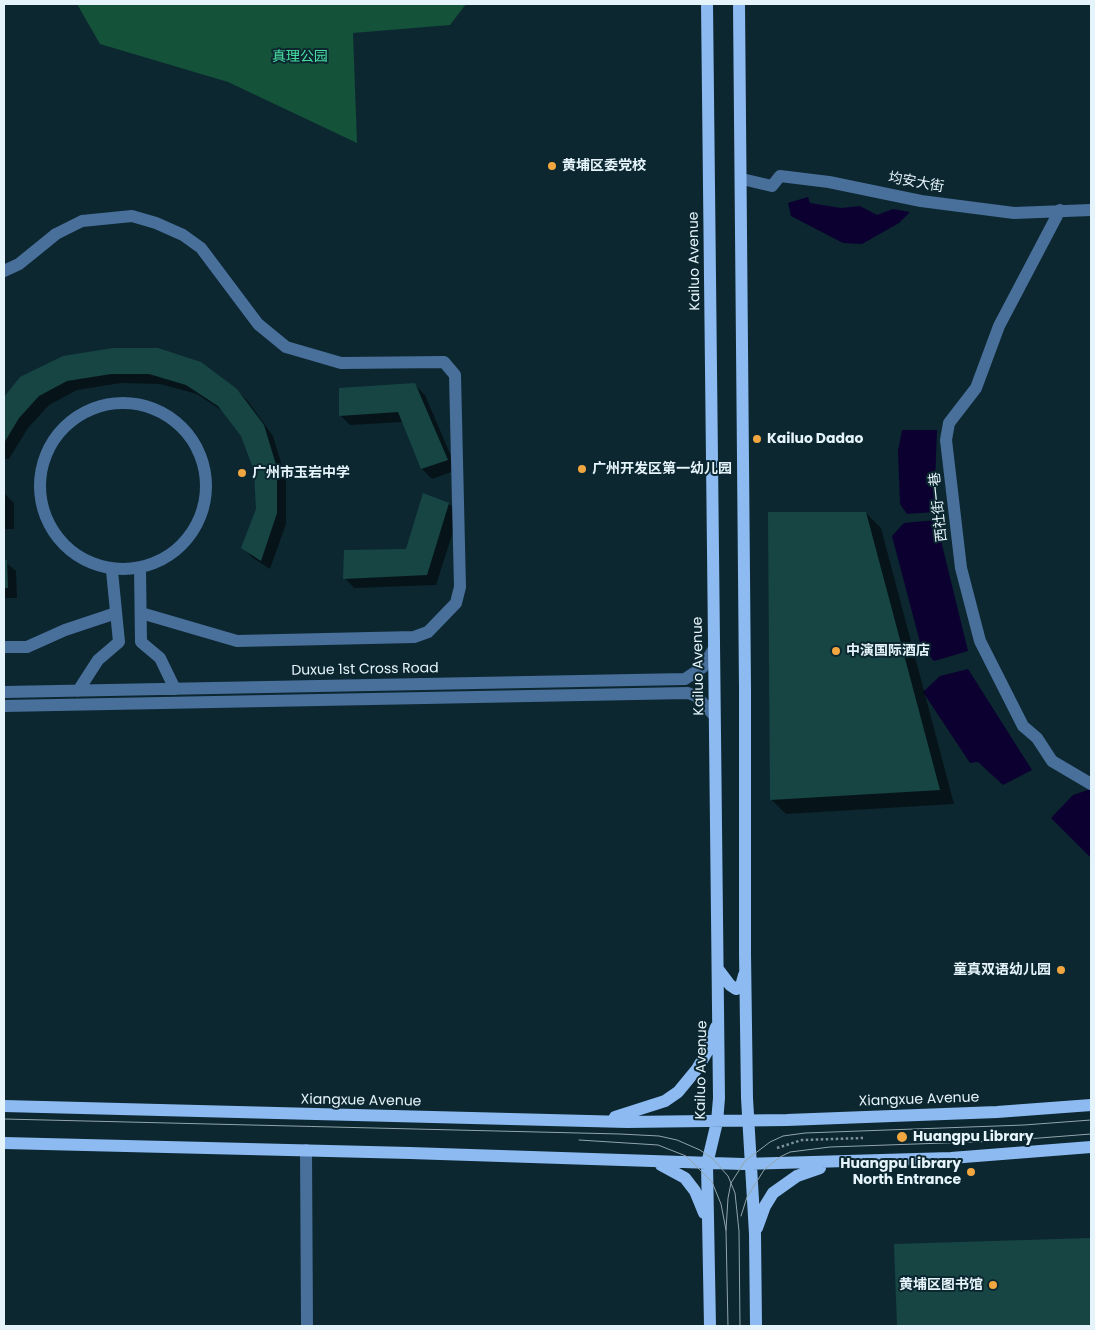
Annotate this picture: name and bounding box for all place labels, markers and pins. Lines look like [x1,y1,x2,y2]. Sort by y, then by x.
place label: 黄埔区委党校 [562,158,646,174]
marker: 黄埔区委党校 [546,160,558,172]
place label: Kailuo Dadao [767,431,863,447]
marker: Kailuo Dadao [751,433,763,445]
place label: 广州开发区第一幼儿园 [592,461,732,477]
marker: 广州开发区第一幼儿园 [576,463,588,475]
place label: 广州市玉岩中学 [252,465,350,481]
marker: 广州市玉岩中学 [236,467,248,479]
place label: 中演国际酒店 [846,643,930,659]
marker: 中演国际酒店 [830,645,842,657]
place label: 童真双语幼儿园 [953,962,1051,978]
marker: 童真双语幼儿园 [1055,964,1067,976]
place label: Huangpu Library [913,1129,1034,1145]
marker: Huangpu Library [895,1130,909,1144]
place label: Huangpu Library North Entrance [840,1156,961,1188]
marker: Huangpu Library North Entrance [965,1166,977,1178]
place label: 黄埔区图书馆 [899,1277,983,1293]
marker: 黄埔区图书馆 [987,1279,999,1291]

